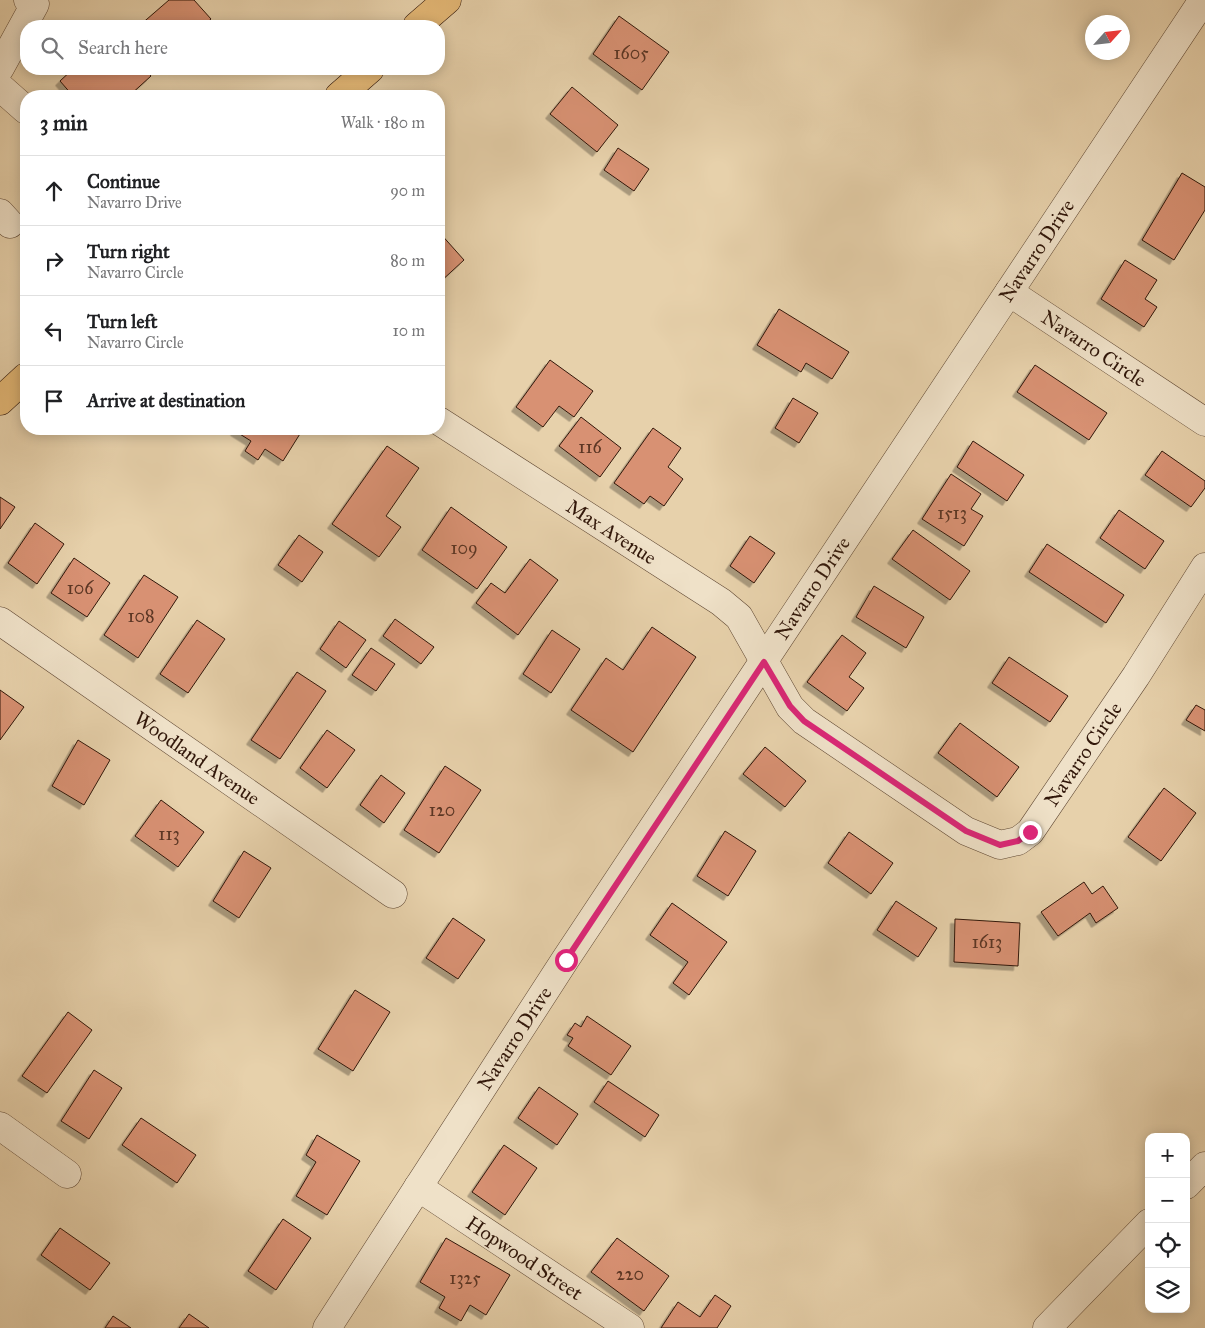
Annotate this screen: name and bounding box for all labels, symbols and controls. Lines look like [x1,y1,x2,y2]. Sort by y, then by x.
north arrow [1085,15,1130,60]
search box [20,20,445,75]
icon: search [38,34,66,62]
text: Search here [78,36,168,59]
house number: 1605 [613,42,649,64]
text: 3 min [40,110,88,136]
text: Walk · 180 m [341,113,425,132]
text: Continue [87,170,160,193]
icon: ahead [40,177,68,205]
text: 90 m [390,181,425,200]
text: Navarro Drive [87,193,182,212]
street label: Navarro Drive [994,195,1079,307]
text: Turn right [87,240,170,263]
icon: right [40,247,68,275]
text: 80 m [390,251,425,270]
text: Navarro Circle [87,263,184,282]
street label: Navarro Circle [1037,305,1151,392]
text: Turn left [87,310,157,333]
icon: left [40,317,68,345]
text: 10 m [393,321,425,340]
text: Navarro Circle [87,333,184,352]
icon: arrive [40,387,68,415]
text: Arrive at destination [87,389,245,412]
house number: 116 [578,436,602,458]
street label: Max Avenue [562,494,661,569]
house number: 1513 [937,502,967,524]
street label: Navarro Drive [769,532,855,644]
house number: 109 [450,537,478,559]
house number: 106 [67,577,94,599]
house number: 108 [127,605,155,627]
street label: Navarro Circle [1039,697,1127,811]
street label: Woodland Avenue [130,706,265,810]
house number: 120 [429,799,455,821]
route end [1019,821,1042,844]
house number: 113 [158,823,180,845]
house number: 1613 [972,931,1002,953]
route start [555,949,578,972]
street label: Navarro Drive [472,982,557,1095]
map controls [1145,1133,1190,1313]
button: + [1145,1133,1190,1178]
button: − [1145,1178,1190,1223]
street label: Hopwood Street [462,1211,587,1305]
button: locate [1145,1223,1190,1268]
house number: 220 [616,1263,644,1285]
house number: 1325 [449,1267,481,1289]
button: layers [1145,1268,1190,1313]

